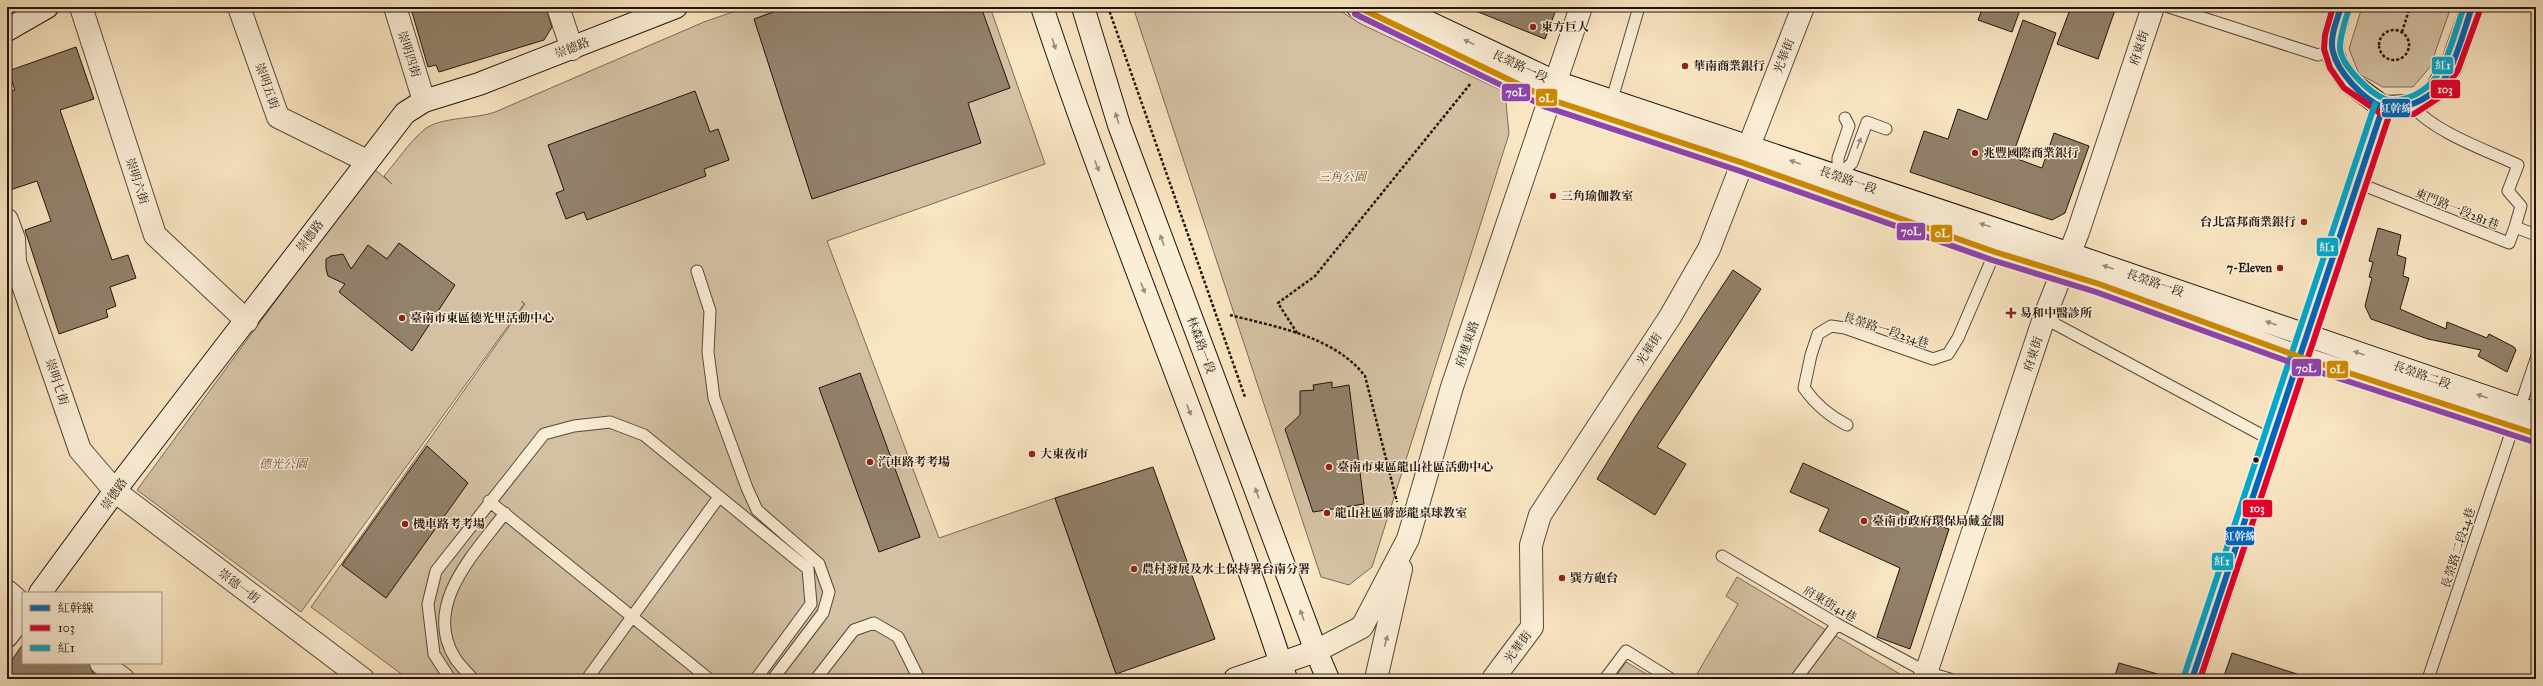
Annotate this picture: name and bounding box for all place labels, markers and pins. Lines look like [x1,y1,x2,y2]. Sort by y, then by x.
place label: 東方巨人 [1541,20,1589,34]
marker: 東方巨人 [1528,22,1538,32]
place label: 華南商業銀行 [1693,59,1765,73]
marker: 華南商業銀行 [1680,61,1690,71]
place label: 兆豐國際商業銀行 [1983,146,2079,160]
marker: 兆豐國際商業銀行 [1970,148,1980,158]
place label: 三角瑜伽教室 [1561,189,1633,203]
marker: 三角瑜伽教室 [1548,191,1558,201]
place label: 台北富邦商業銀行 [2200,215,2296,229]
marker: 台北富邦商業銀行 [2299,217,2309,227]
place label: 7-Eleven [2227,261,2273,275]
marker: 7-Eleven [2275,263,2285,273]
place label: 易和中醫診所 [2020,306,2092,320]
marker: 易和中醫診所 [2005,307,2017,319]
place label: 臺南市東區德光里活動中心 [410,311,554,325]
marker: 臺南市東區德光里活動中心 [397,313,407,323]
place label: 大東夜市 [1040,447,1088,461]
marker: 大東夜市 [1027,449,1037,459]
place label: 汽車路考考場 [878,455,950,469]
unlabelled marker [2251,455,2261,465]
marker: 汽車路考考場 [865,457,875,467]
place label: 臺南市東區龍山社區活動中心 [1337,460,1493,474]
marker: 臺南市東區龍山社區活動中心 [1324,462,1334,472]
place label: 龍山社區蔣澎龍桌球教室 [1335,506,1467,520]
marker: 龍山社區蔣澎龍桌球教室 [1322,508,1332,518]
place label: 臺南市政府環保局藏金閣 [1872,514,2004,528]
marker: 臺南市政府環保局藏金閣 [1859,516,1869,526]
place label: 機車路考考場 [413,517,485,531]
marker: 機車路考考場 [400,519,410,529]
place label: 農村發展及水土保持署台南分署 [1142,562,1310,576]
marker: 農村發展及水土保持署台南分署 [1129,564,1139,574]
place label: 巽方砲台 [1570,571,1618,585]
marker: 巽方砲台 [1557,573,1567,583]

